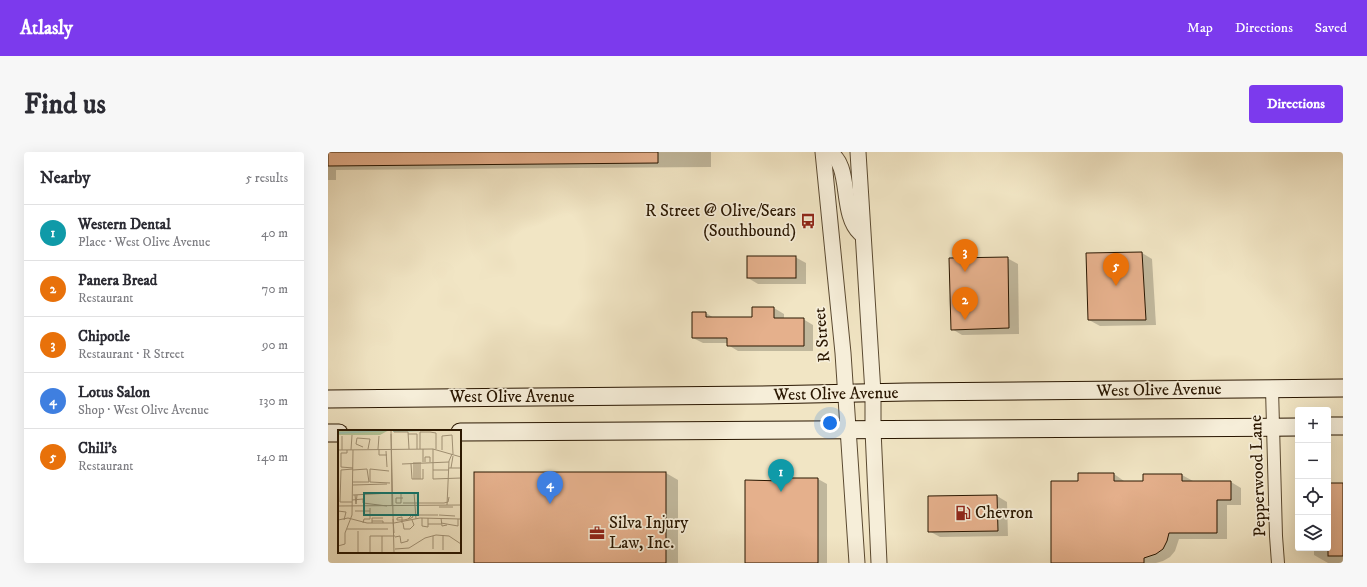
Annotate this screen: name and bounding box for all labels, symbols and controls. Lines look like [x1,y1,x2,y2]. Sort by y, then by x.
text: Atlasly [20,17,73,40]
text: Map [1187,19,1213,37]
text: Directions [1235,19,1293,37]
text: Saved [1315,19,1347,37]
button: Directions [1249,85,1343,123]
text: Find us [24,87,106,122]
text: Nearby [40,167,90,189]
text: 5 results [246,170,288,186]
place label: R Street @ Olive/Sears (Southbound) [645,200,796,242]
bus stop icon: R Street @ Olive/Sears (Southbound) [799,212,817,230]
text: Western Dental [78,215,171,234]
text: 1 [51,225,55,241]
text: 40 m [261,225,288,241]
text: Place · West Olive Avenue [78,234,210,250]
pin: 3 [952,239,978,272]
pin: 5 [1103,253,1129,286]
text: Panera Bread [78,271,157,290]
text: 2 [50,281,56,297]
text: 70 m [262,281,288,297]
pin: 2 [952,287,978,320]
text: Restaurant [78,290,134,306]
street label: R Street [809,306,835,363]
text: Chipotle [78,327,130,346]
text: 3 [51,337,55,353]
text: 90 m [262,337,288,353]
text: Restaurant · R Street [78,346,184,362]
street label: West Olive Avenue [1095,378,1222,402]
street label: West Olive Avenue [772,382,899,406]
text: Lotus Salon [78,383,150,402]
street label: West Olive Avenue [448,386,575,408]
text: 4 [49,393,57,409]
text: 130 m [259,393,288,409]
text: Shop · West Olive Avenue [78,402,209,418]
map controls [1295,407,1331,551]
button: + [1295,407,1331,443]
your location [820,413,840,433]
street label: Pepperwood Lane [1245,415,1271,537]
inset map [338,430,461,553]
text: Chili's [78,439,117,458]
button: − [1295,443,1331,479]
text: 5 [50,449,56,465]
text: 140 m [256,449,288,465]
text: Restaurant [78,458,134,474]
pin: 1 [768,459,794,492]
pin: 4 [537,471,563,504]
button: locate [1295,479,1331,515]
place label: Chevron [975,502,1033,524]
fuel station icon: Chevron [954,504,972,522]
place label: Silva Injury Law, Inc. [609,512,689,554]
button: layers [1295,515,1331,551]
office icon: Silva Injury Law, Inc. [588,524,606,542]

